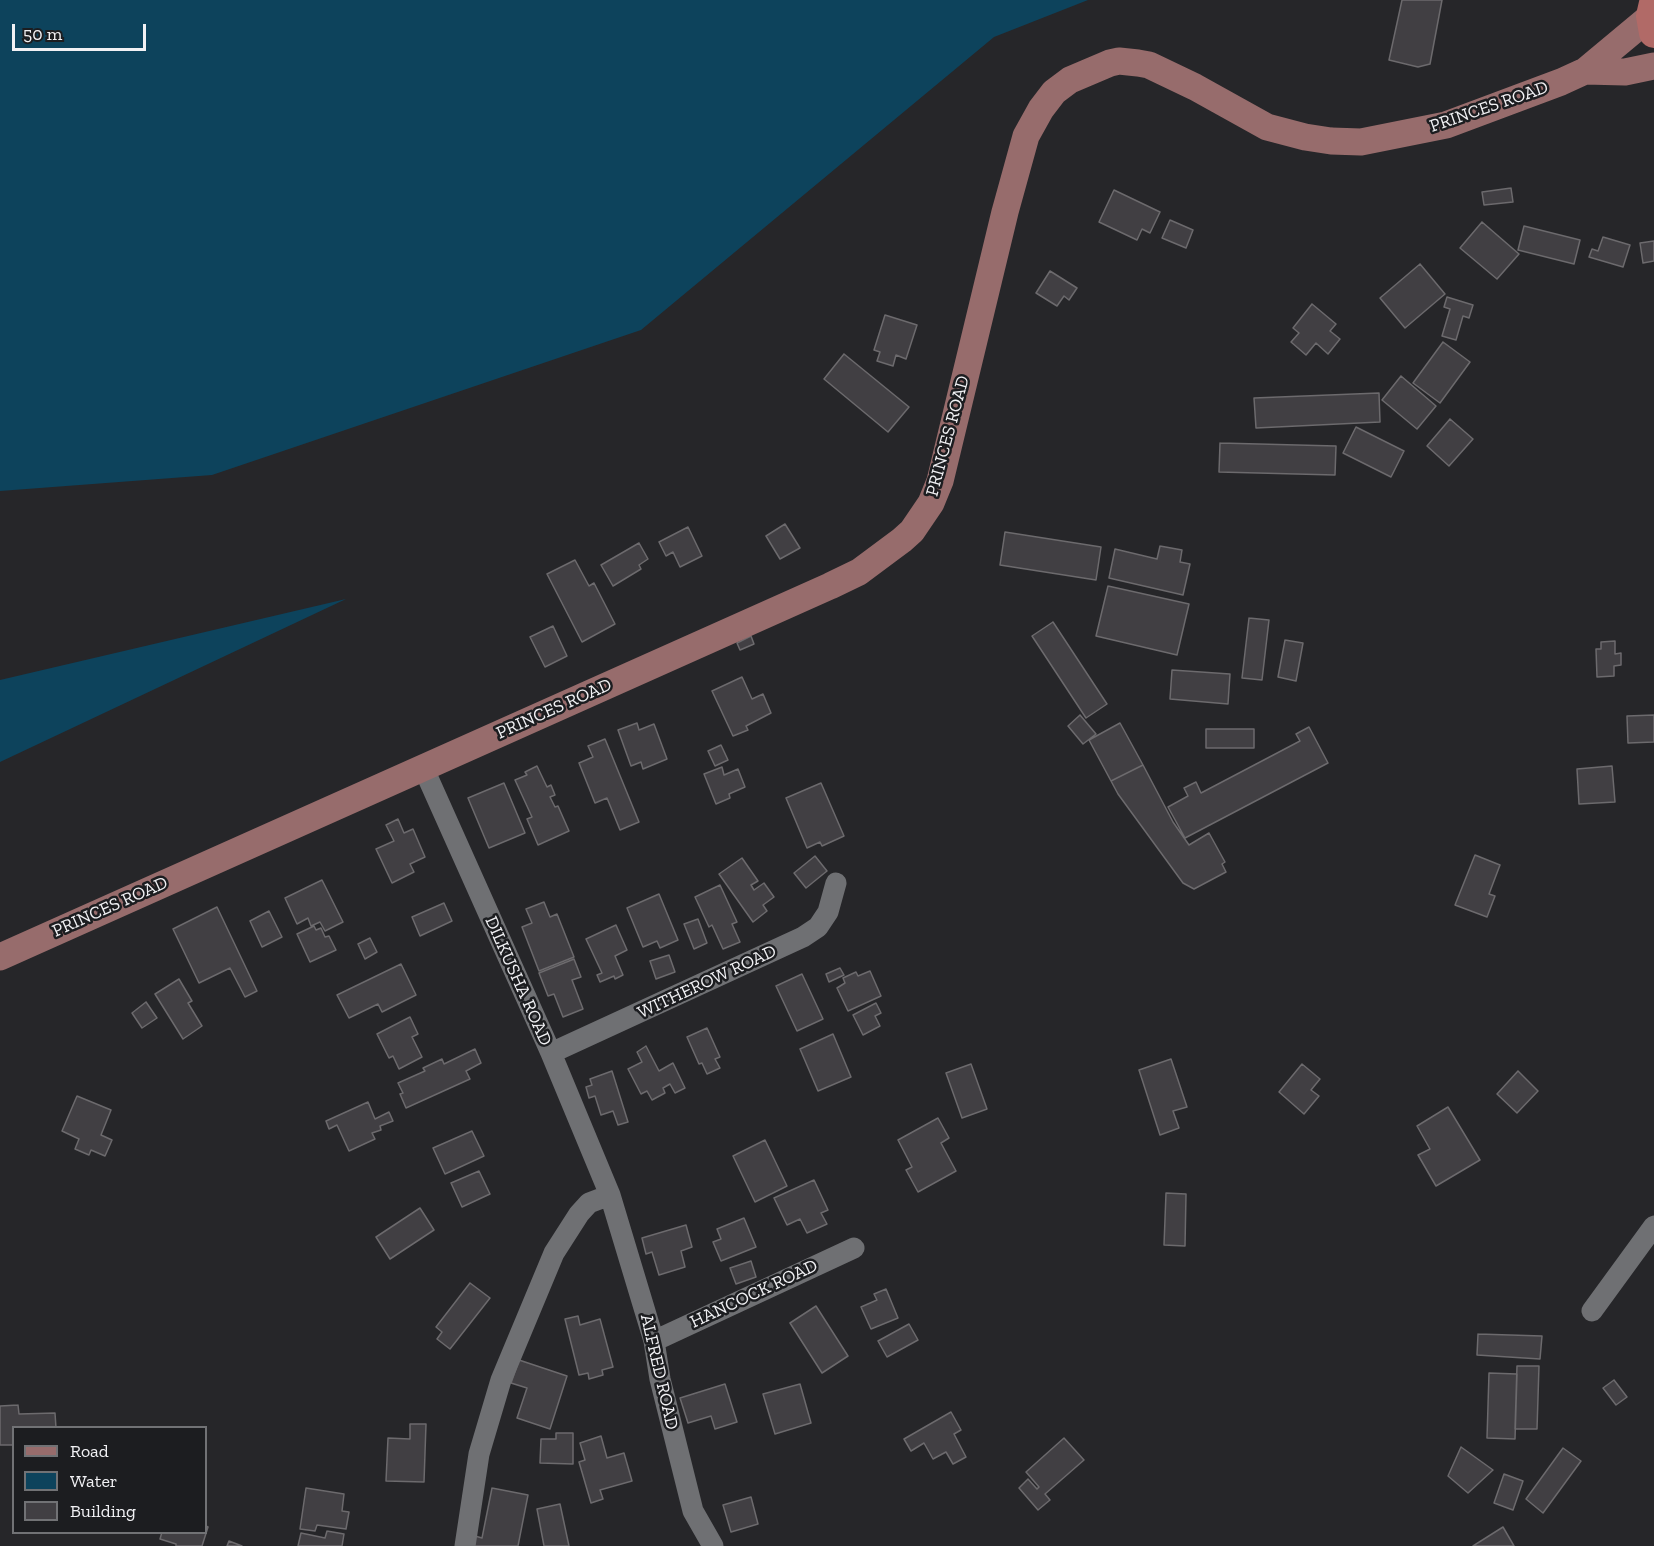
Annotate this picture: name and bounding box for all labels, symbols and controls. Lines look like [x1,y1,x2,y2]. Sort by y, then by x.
scale bar [15,12,148,50]
text: 50 m [23,23,62,45]
street label: PRINCES ROAD [1427,77,1551,137]
street label: PRINCES ROAD [922,373,974,499]
street label: PRINCES ROAD [493,674,615,744]
street label: PRINCES ROAD [49,872,171,942]
street label: DILKUSHA ROAD [480,913,556,1049]
street label: WITHEROW ROAD [634,940,780,1024]
street label: HANCOCK ROAD [687,1255,821,1333]
street label: ALFRED ROAD [635,1312,683,1432]
legend [12,1426,207,1534]
text: Road [70,1440,109,1462]
text: Water [70,1470,117,1492]
text: Building [70,1500,136,1522]

